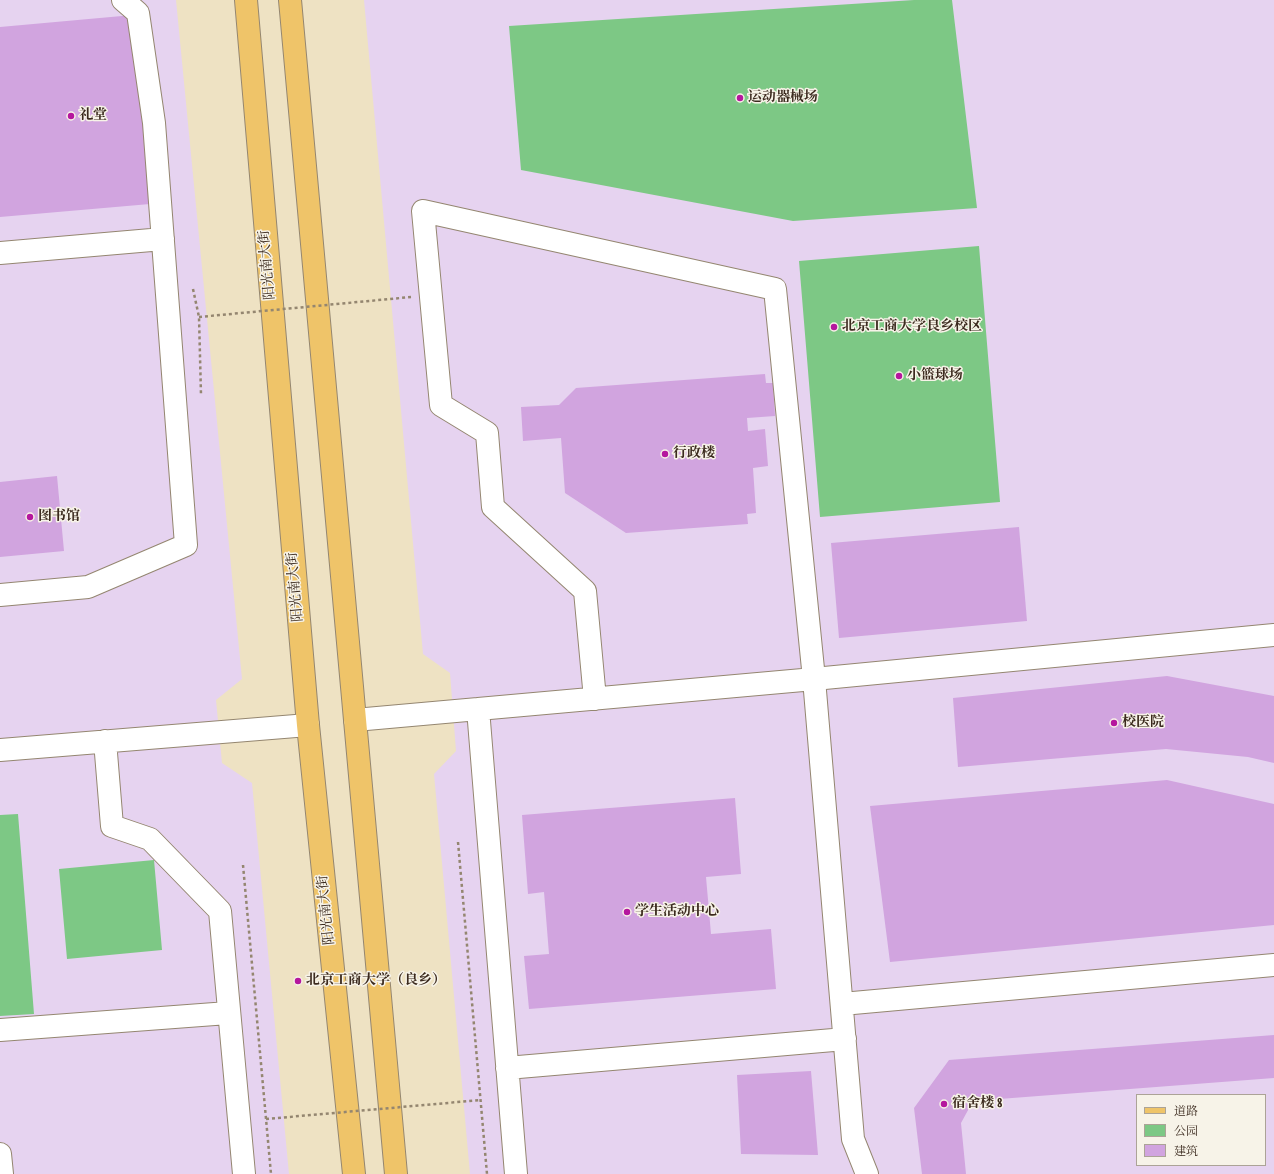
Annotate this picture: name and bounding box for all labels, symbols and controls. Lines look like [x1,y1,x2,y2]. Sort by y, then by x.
place label: 运动器械场 [748,90,818,106]
marker: 运动器械场 [735,93,745,103]
place label: 礼堂 [79,108,107,124]
marker: 礼堂 [66,111,76,121]
street label: 阳光南大街 [257,229,279,301]
place label: 北京工商大学良乡校区 [842,319,982,335]
marker: 北京工商大学良乡校区 [829,322,839,332]
place label: 小篮球场 [907,368,963,384]
marker: 小篮球场 [894,371,904,381]
place label: 行政楼 [673,446,715,462]
marker: 行政楼 [660,449,670,459]
place label: 图书馆 [38,509,80,525]
marker: 图书馆 [25,512,35,522]
street label: 阳光南大街 [285,551,307,623]
place label: 校医院 [1122,715,1164,731]
marker: 校医院 [1109,718,1119,728]
street label: 阳光南大街 [315,874,339,946]
place label: 学生活动中心 [635,904,719,920]
marker: 学生活动中心 [622,907,632,917]
place label: 北京工商大学（良乡） [306,973,446,989]
marker: 北京工商大学（良乡） [293,976,303,986]
legend [1136,1094,1266,1166]
place label: 宿舍楼 8 [952,1096,1003,1112]
marker: 宿舍楼 8 [939,1099,949,1109]
text: 道路 [1174,1104,1198,1119]
text: 公园 [1174,1124,1198,1139]
text: 建筑 [1174,1144,1198,1159]

